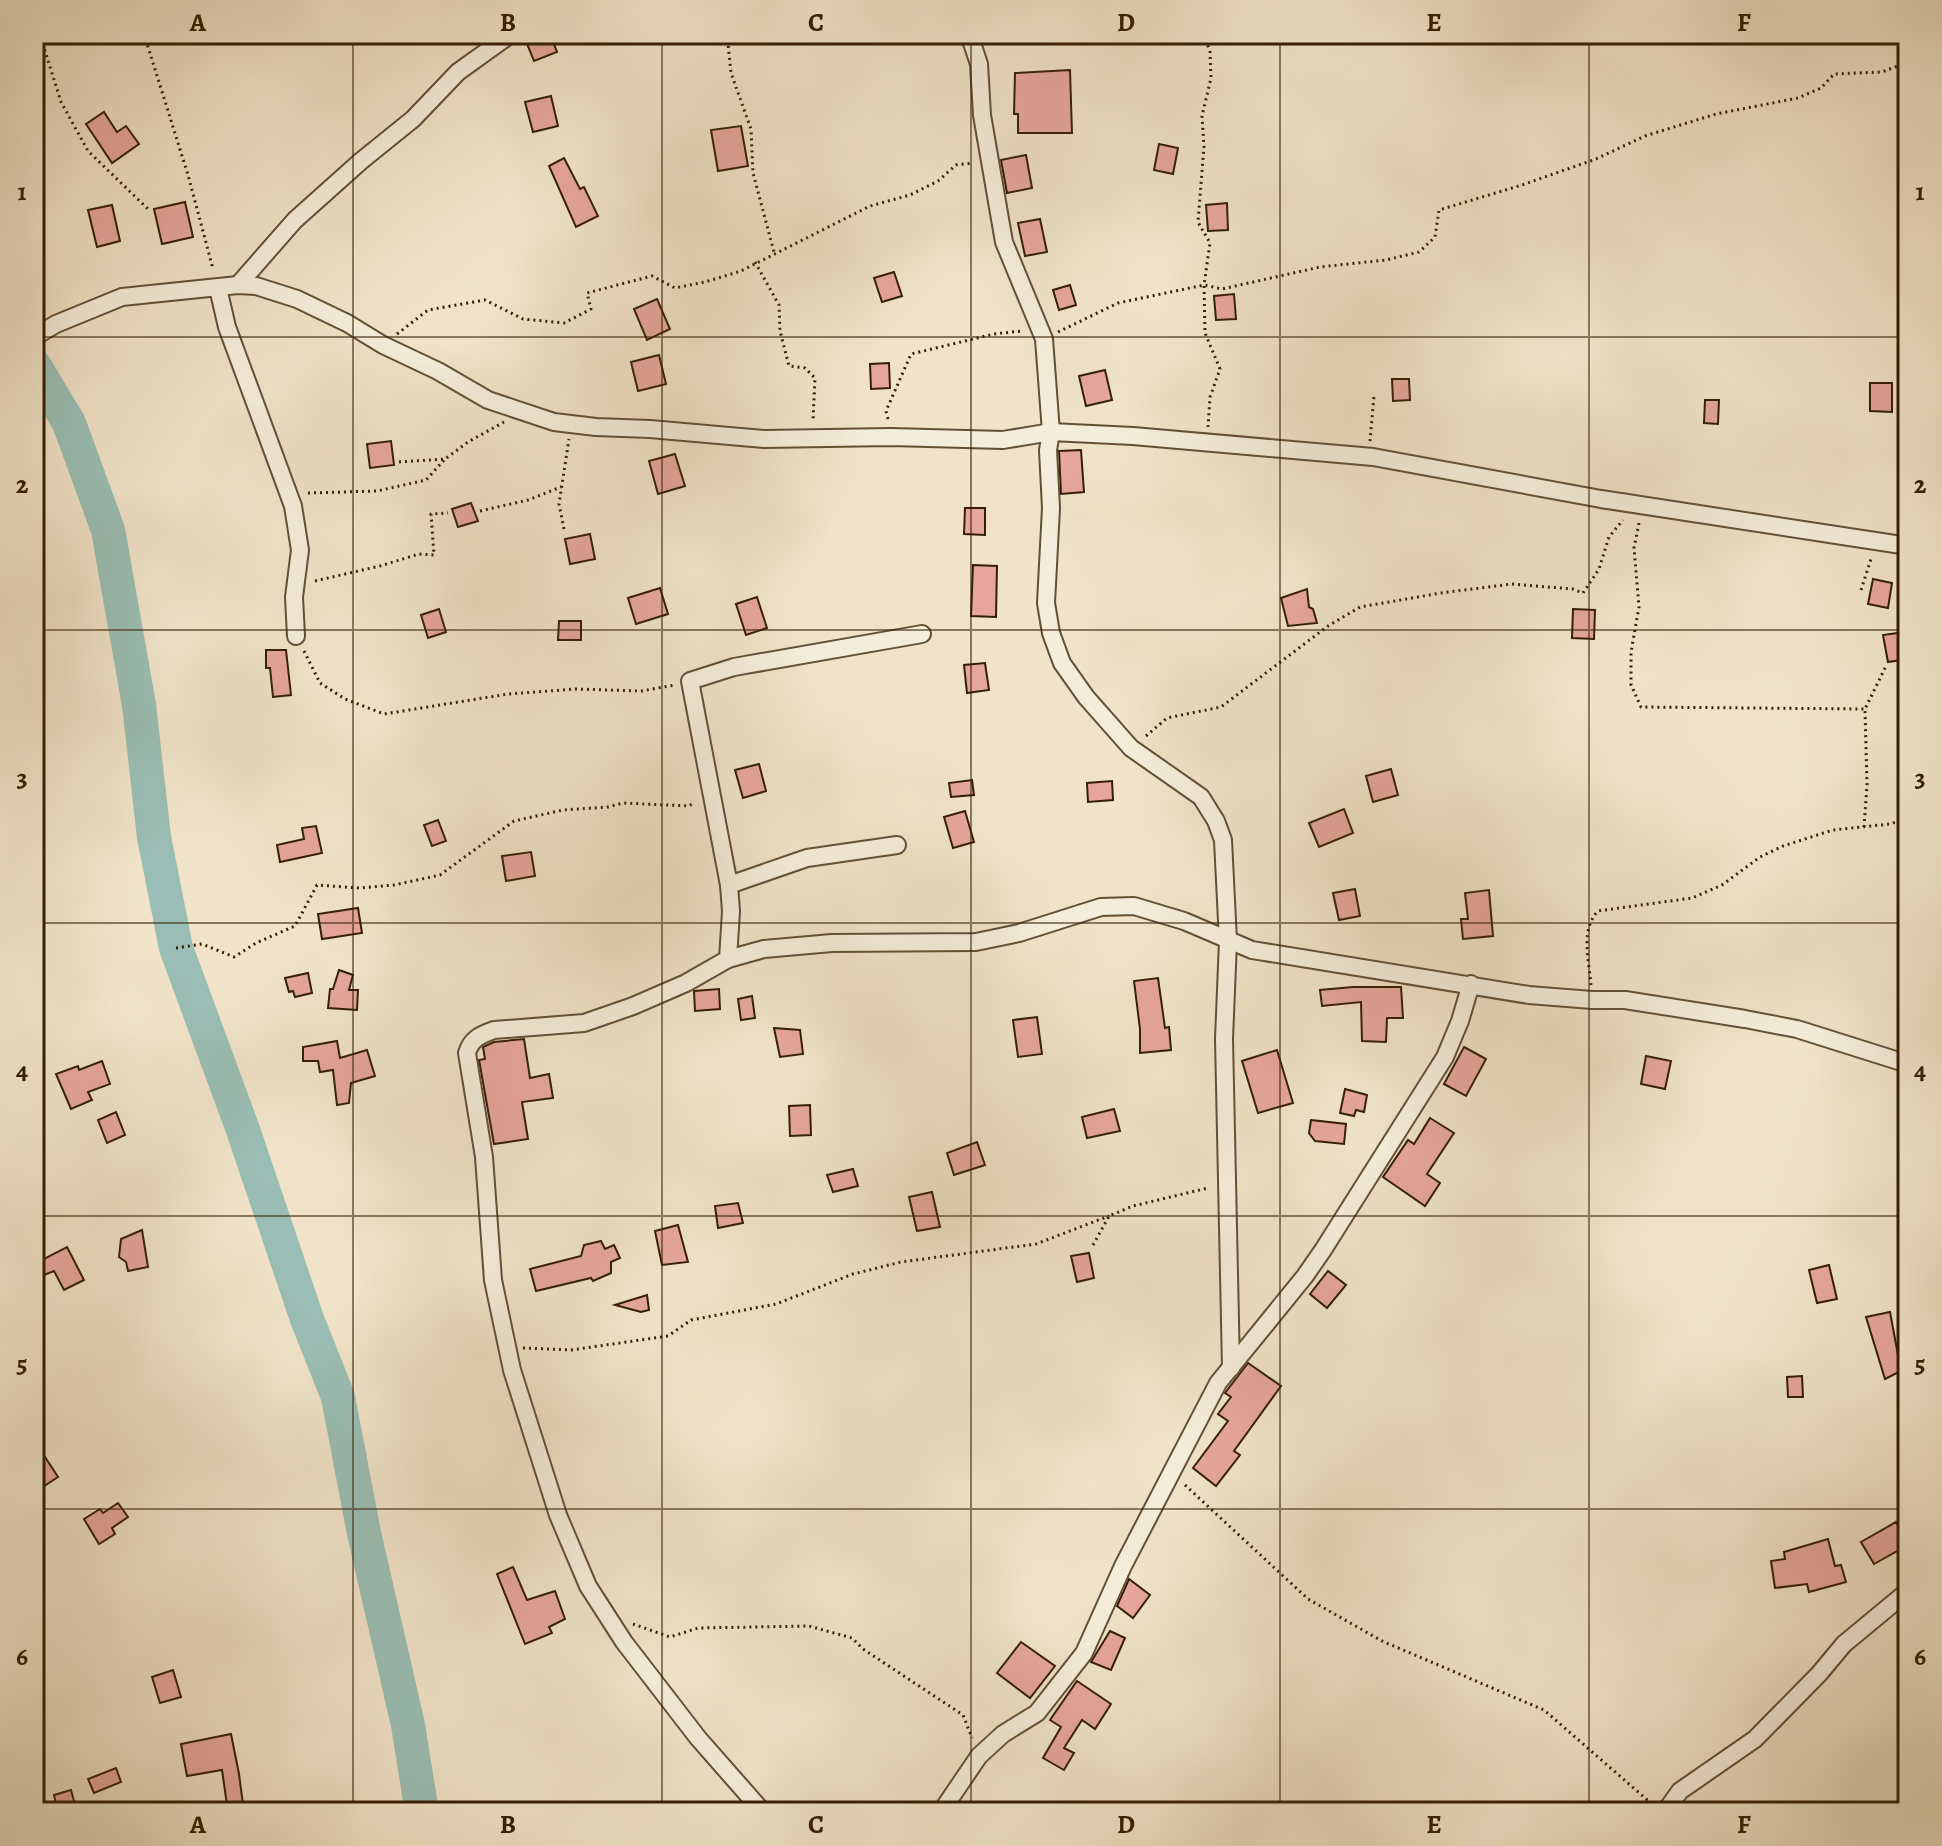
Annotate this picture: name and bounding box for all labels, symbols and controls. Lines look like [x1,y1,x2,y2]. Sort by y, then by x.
text: A [189,5,207,40]
text: B [500,5,516,40]
text: C [808,5,824,40]
text: D [1117,5,1135,40]
text: E [1426,5,1442,40]
text: F [1737,5,1751,40]
text: 1 [17,174,27,209]
text: 1 [1915,174,1925,209]
text: 2 [16,467,29,502]
text: 2 [1914,467,1927,502]
text: 3 [16,760,28,795]
text: 3 [1914,760,1926,795]
text: 4 [16,1053,28,1088]
text: 4 [1914,1053,1926,1088]
text: 5 [16,1346,28,1381]
text: 5 [1914,1346,1926,1381]
text: 6 [16,1639,28,1674]
text: 6 [1914,1639,1926,1674]
text: A [189,1807,207,1842]
text: B [500,1807,516,1842]
text: C [808,1807,824,1842]
text: D [1117,1807,1135,1842]
text: E [1426,1807,1442,1842]
text: F [1737,1807,1751,1842]

